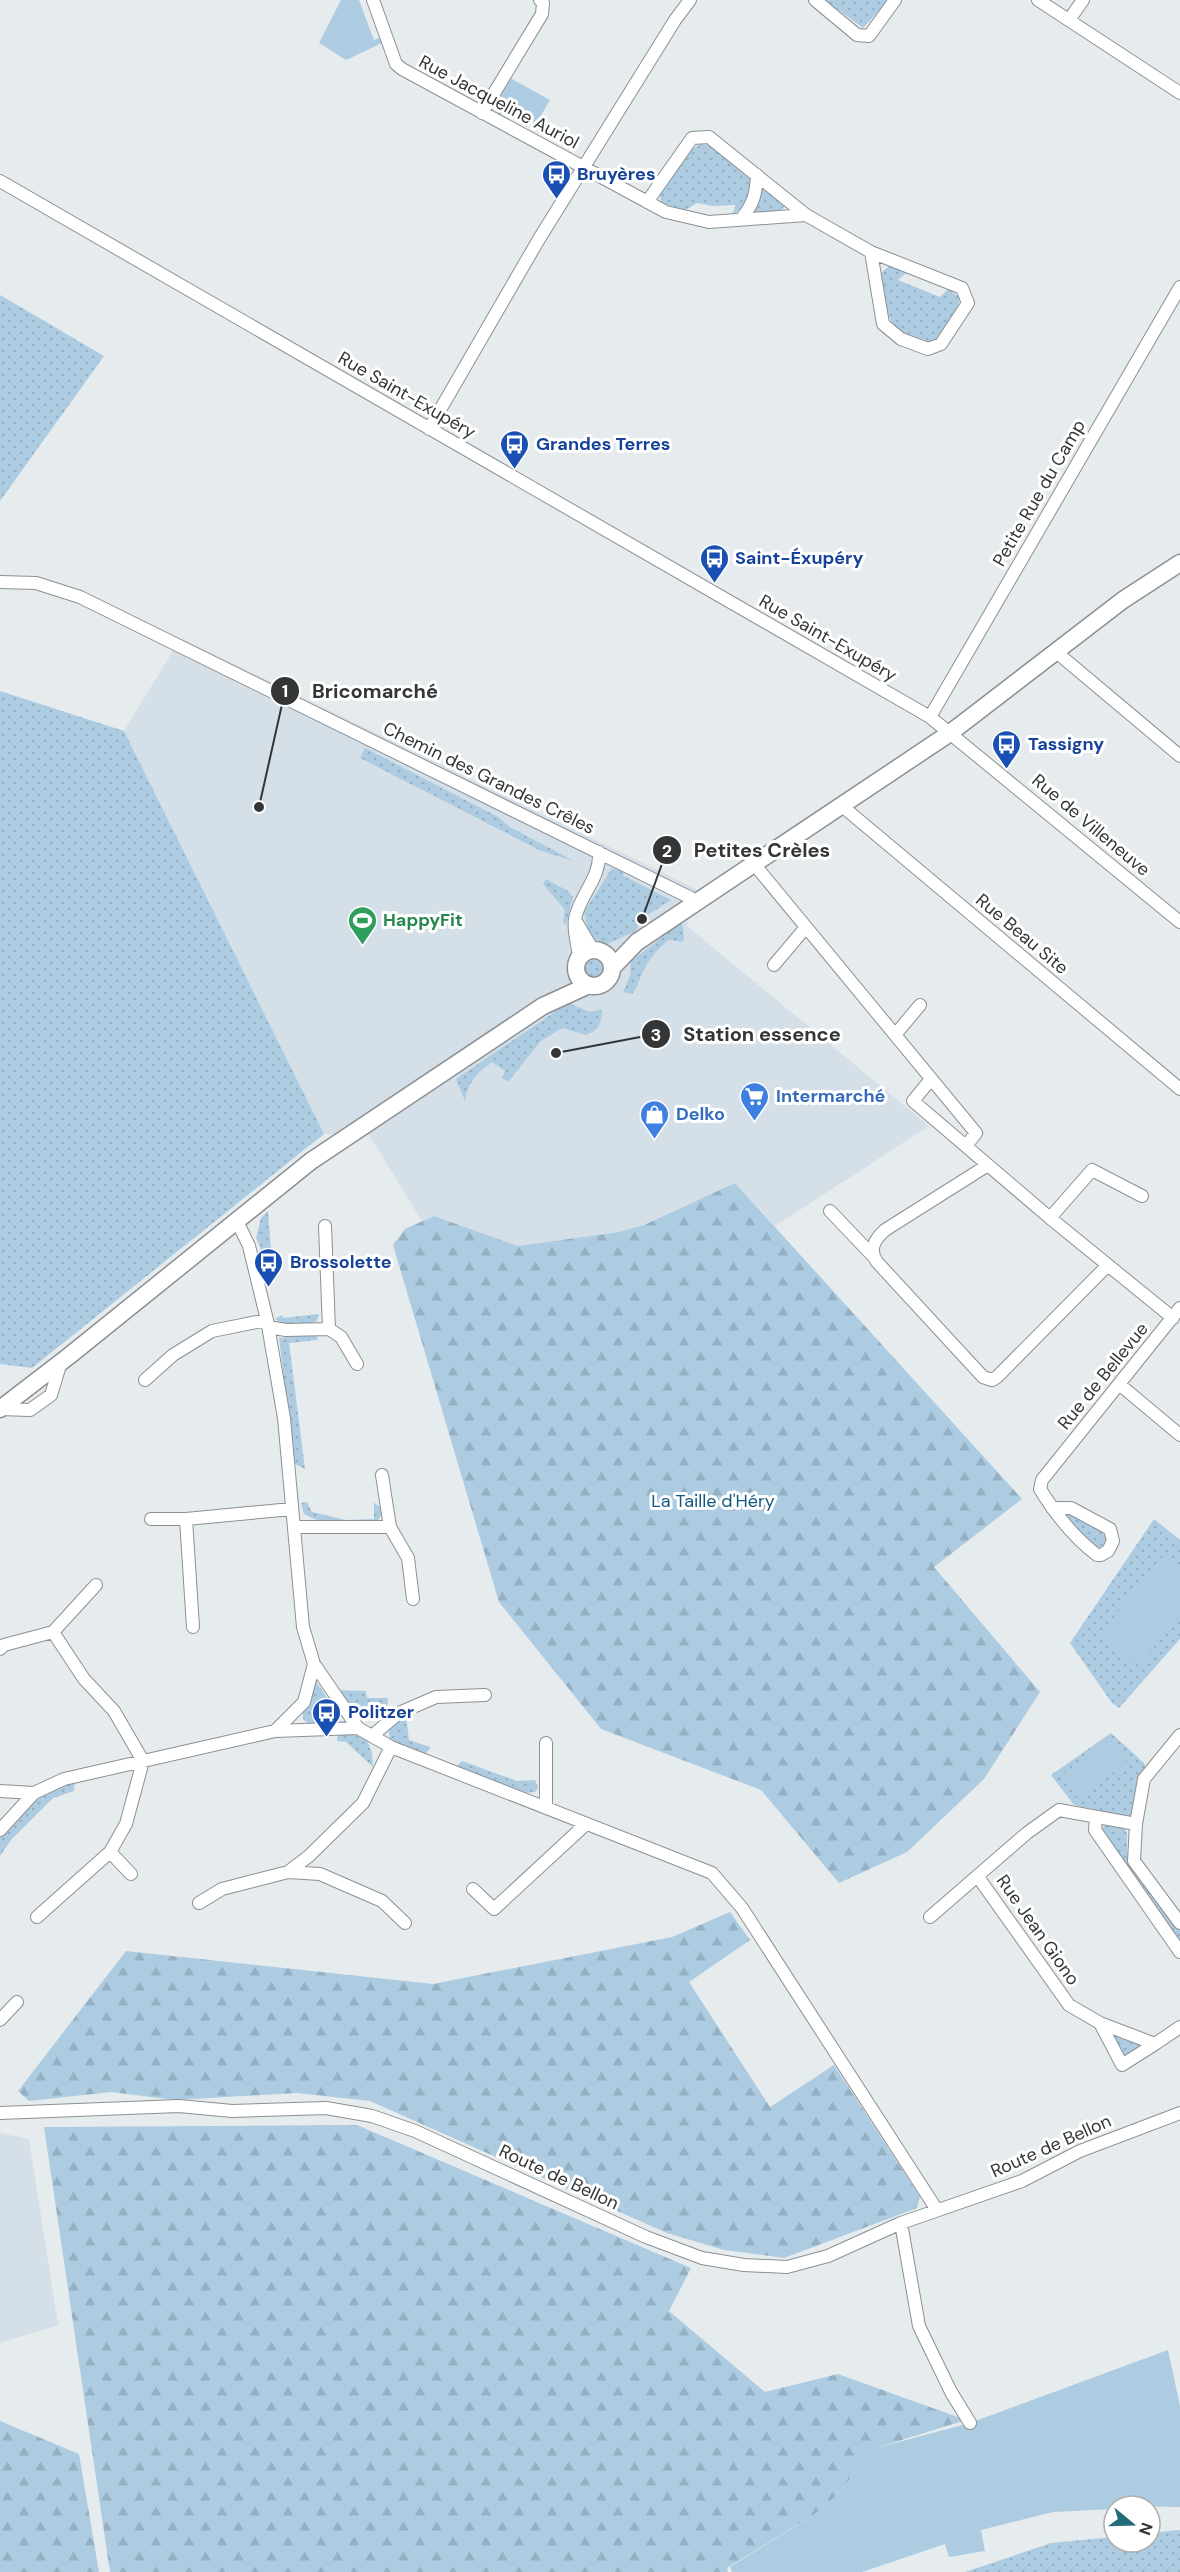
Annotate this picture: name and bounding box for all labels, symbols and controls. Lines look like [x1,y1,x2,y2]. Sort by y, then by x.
street label: Rue Jacqueline Auriol [415,50,583,154]
bus stop icon: Bruyères [540,158,572,200]
place label: Bruyères [577,162,656,186]
street label: Rue Saint-Exupéry [334,346,480,444]
street label: Petite Rue du Camp [987,415,1091,571]
bus stop icon: Grandes Terres [499,428,531,470]
place label: Grandes Terres [536,432,670,456]
bus stop icon: Saint-Éxupéry [698,542,730,584]
place label: Saint-Éxupéry [735,546,863,570]
street label: Rue Saint-Exupéry [755,589,901,687]
callout: Bricomarché [270,672,450,710]
text: Bricomarché [312,678,438,704]
text: 1 [282,679,288,703]
street label: Chemin des Grandes Crêles [379,716,599,840]
bus stop icon: Tassigny [991,728,1023,770]
place label: Tassigny [1028,732,1104,756]
street label: Rue de Villeneuve [1027,769,1155,881]
callout: Petites Crèles [652,831,842,869]
text: Petites Crèles [694,837,830,863]
text: 2 [662,839,672,863]
street label: Rue Beau Site [971,888,1073,980]
sports icon: HappyFit [346,904,378,946]
place label: HappyFit [383,908,463,932]
callout: Station essence [641,1015,853,1053]
text: Station essence [683,1021,841,1047]
text: 3 [651,1023,661,1047]
supermarket icon: Intermarché [739,1080,771,1122]
place label: Intermarché [776,1084,886,1108]
shop icon: Delko [639,1098,671,1140]
place label: Delko [676,1102,725,1126]
bus stop icon: Brossolette [253,1246,285,1288]
place label: Brossolette [290,1250,392,1274]
street label: Rue de Bellevue [1052,1317,1154,1435]
park label: La Taille d'Héry [651,1489,775,1513]
bus stop icon: Politzer [311,1696,343,1738]
place label: Politzer [348,1700,414,1724]
street label: Rue Jean Giono [991,1870,1085,1990]
street label: Route de Bellon [987,2109,1115,2183]
street label: Route de Bellon [495,2139,623,2215]
north arrow [1102,2494,1162,2554]
text: N [1134,2520,1158,2538]

